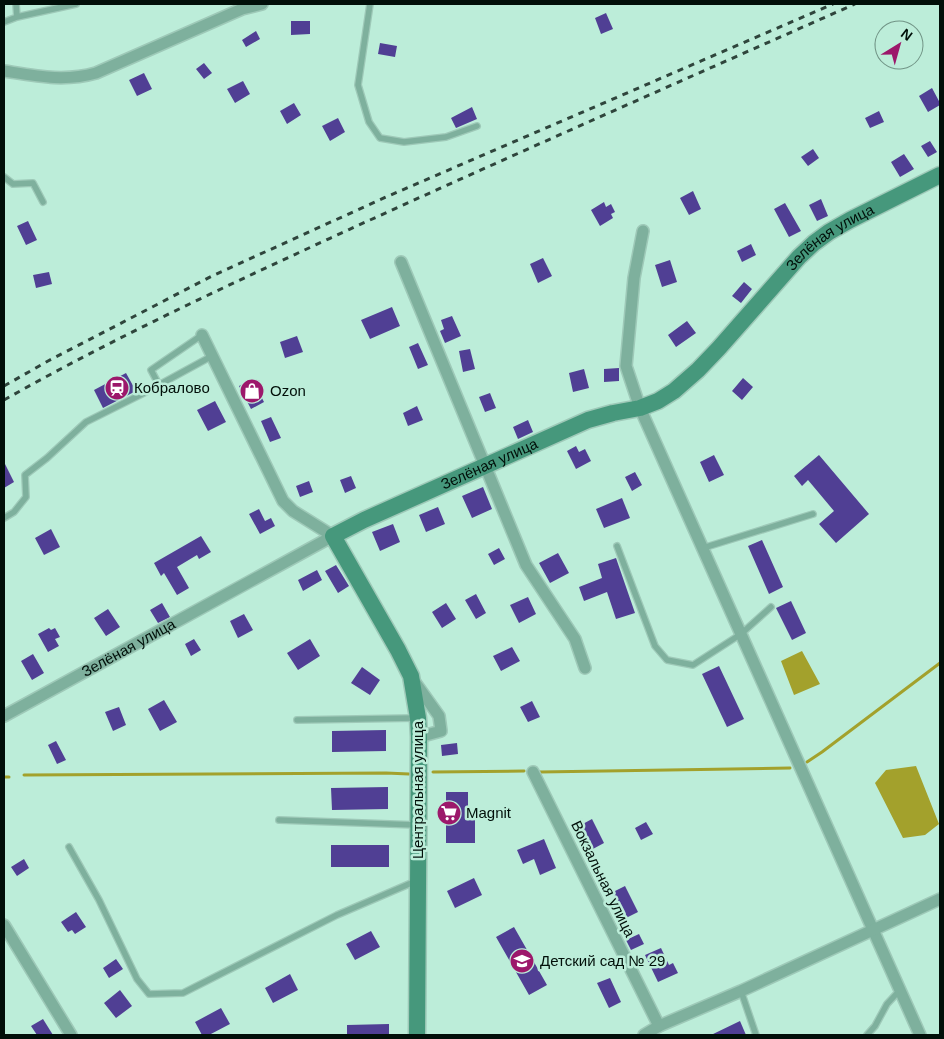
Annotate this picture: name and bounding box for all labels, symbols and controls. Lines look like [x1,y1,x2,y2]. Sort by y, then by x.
north arrow [874,20,924,70]
text: N [898,25,916,44]
street label: Зелёная улица [782,200,877,274]
station icon: Кобралово [104,375,130,401]
shop icon: Ozon [239,378,265,404]
place label: Кобралово [134,379,210,396]
place label: Ozon [270,382,306,399]
street label: Зелёная улица [438,434,541,493]
street label: Зелёная улица [79,615,179,680]
street label: Центральная улица [409,720,426,859]
supermarket icon: Magnit [436,800,462,826]
place label: Magnit [466,804,512,821]
street label: Вокзальная улица [568,818,639,940]
school or university icon: Детский сад № 29 [509,948,535,974]
place label: Детский сад № 29 [540,952,665,969]

